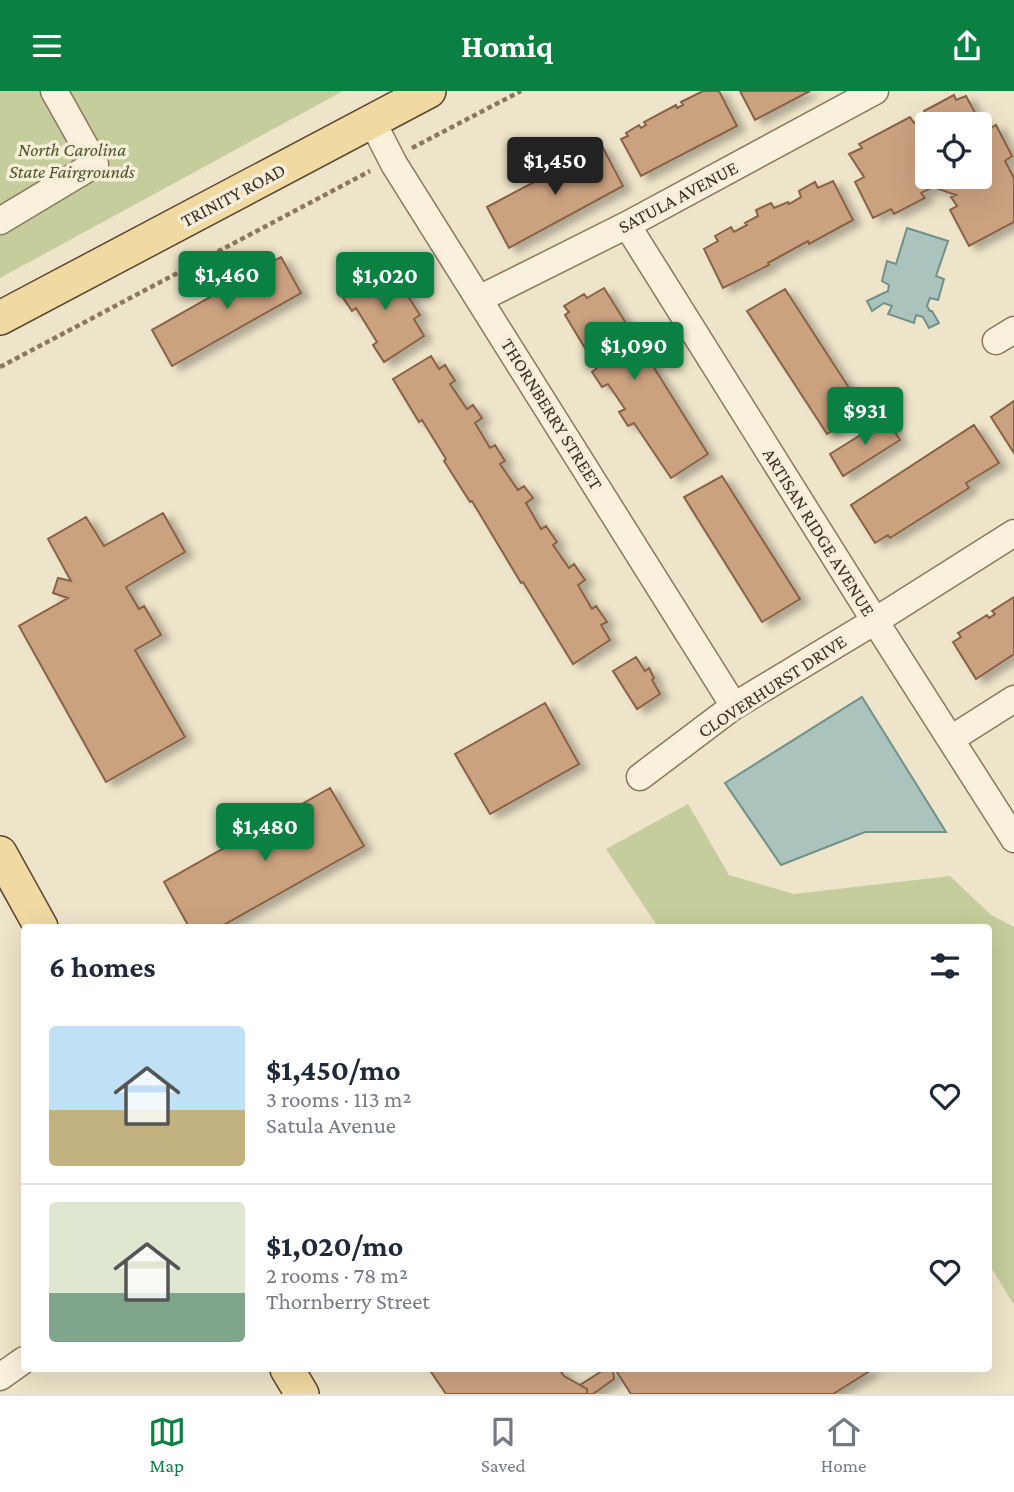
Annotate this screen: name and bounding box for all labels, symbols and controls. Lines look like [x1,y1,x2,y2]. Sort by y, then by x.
icon: menu [28,27,66,65]
icon: share [948,27,986,65]
text: Homiq [461,28,553,64]
map controls [915,112,992,189]
button: locate [915,112,992,189]
pin: $1,450 [498,137,612,197]
park label: North Carolina State Fairgrounds [9,139,135,182]
text: $1,450 [523,147,587,173]
street label: SATULA AVENUE [615,157,741,237]
street label: TRINITY ROAD [177,159,289,231]
pin: $1,460 [170,251,284,311]
pin: $1,020 [328,253,442,312]
text: $1,460 [194,261,260,287]
text: $1,020 [352,262,418,288]
pin: $1,090 [577,323,691,382]
text: $1,090 [601,332,667,358]
street label: THORNBERRY STREET [497,335,607,494]
pin: $931 [824,387,906,447]
text: $931 [843,397,887,423]
street label: ARTISAN RIDGE AVENUE [759,444,879,620]
street label: CLOVERHURST DRIVE [694,630,850,742]
pin: $1,480 [208,803,322,863]
text: $1,480 [232,813,298,839]
icon: filters [926,947,964,985]
text: 6 homes [49,950,156,983]
text: $1,450/mo [266,1053,401,1086]
icon: home [105,1054,189,1138]
icon: heart [926,1077,964,1115]
text: 3 rooms · 113 m² [266,1086,411,1112]
text: Satula Avenue [266,1112,396,1138]
text: $1,020/mo [266,1229,403,1262]
icon: home [105,1230,189,1314]
icon: heart [926,1253,964,1291]
text: 2 rooms · 78 m² [266,1262,408,1288]
text: Thornberry Street [266,1288,430,1314]
tab: Map [148,1413,186,1476]
tab: Saved [481,1413,526,1476]
tab: Home [821,1413,866,1476]

